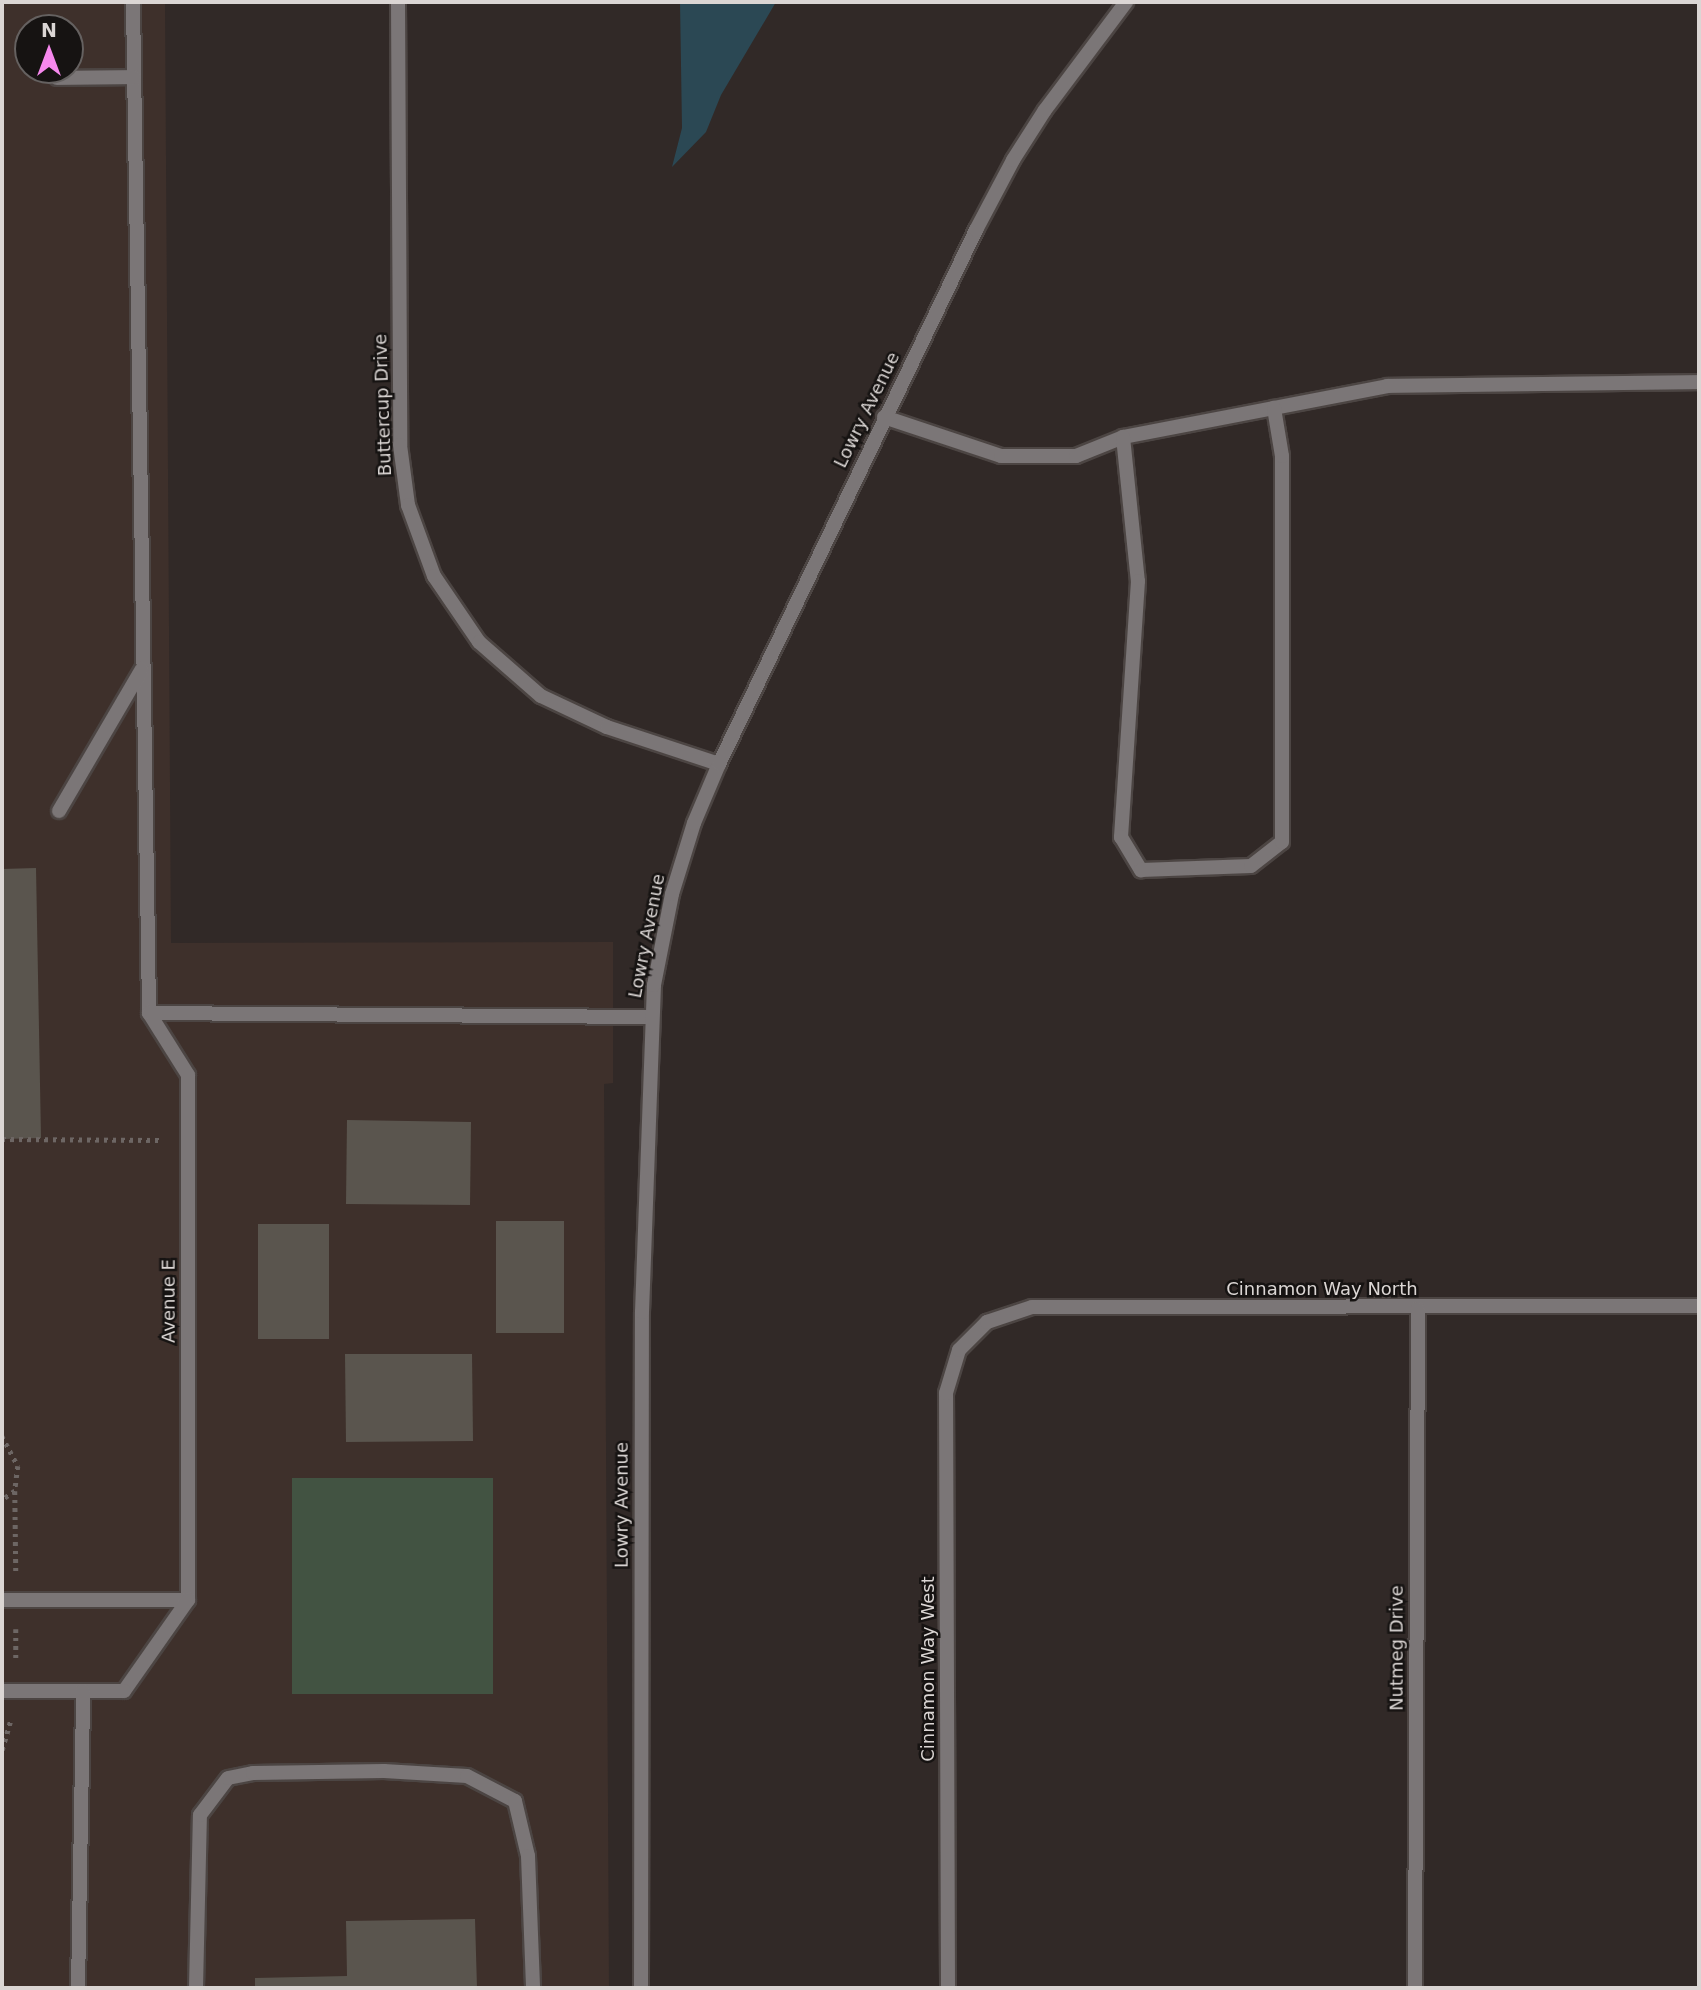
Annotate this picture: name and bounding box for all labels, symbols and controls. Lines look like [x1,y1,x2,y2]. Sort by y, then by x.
north arrow [14,14,84,84]
text: N [41,19,57,41]
street label: Buttercup Drive [370,333,396,477]
street label: Lowry Avenue [830,349,904,471]
street label: Lowry Avenue [624,872,670,1000]
street label: Avenue E [158,1259,180,1343]
street label: Cinnamon Way North [1226,1278,1418,1300]
street label: Lowry Avenue [611,1442,633,1568]
street label: Cinnamon Way West [917,1576,939,1762]
street label: Nutmeg Drive [1386,1585,1408,1711]

